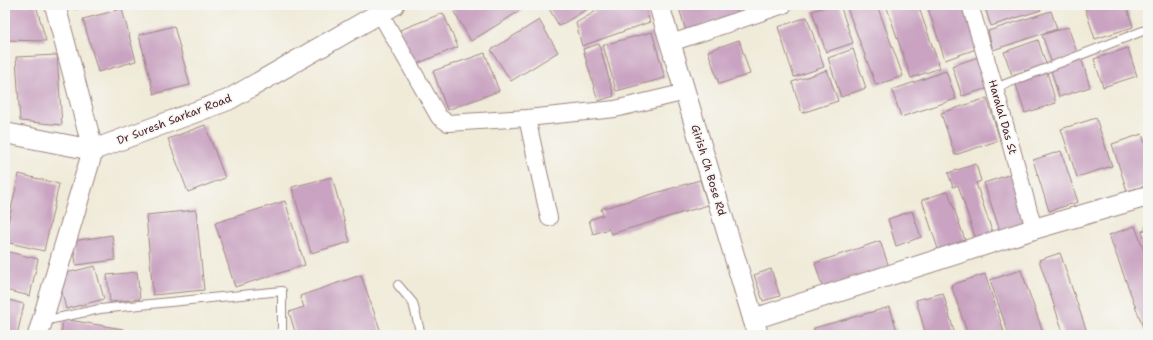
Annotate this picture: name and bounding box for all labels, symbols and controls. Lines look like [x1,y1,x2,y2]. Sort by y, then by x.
street label: Haralal Das St [985,78,1020,156]
street label: Dr Suresh Sarkar Road [115,91,234,148]
street label: Girish Ch Bose Rd [688,123,730,218]

